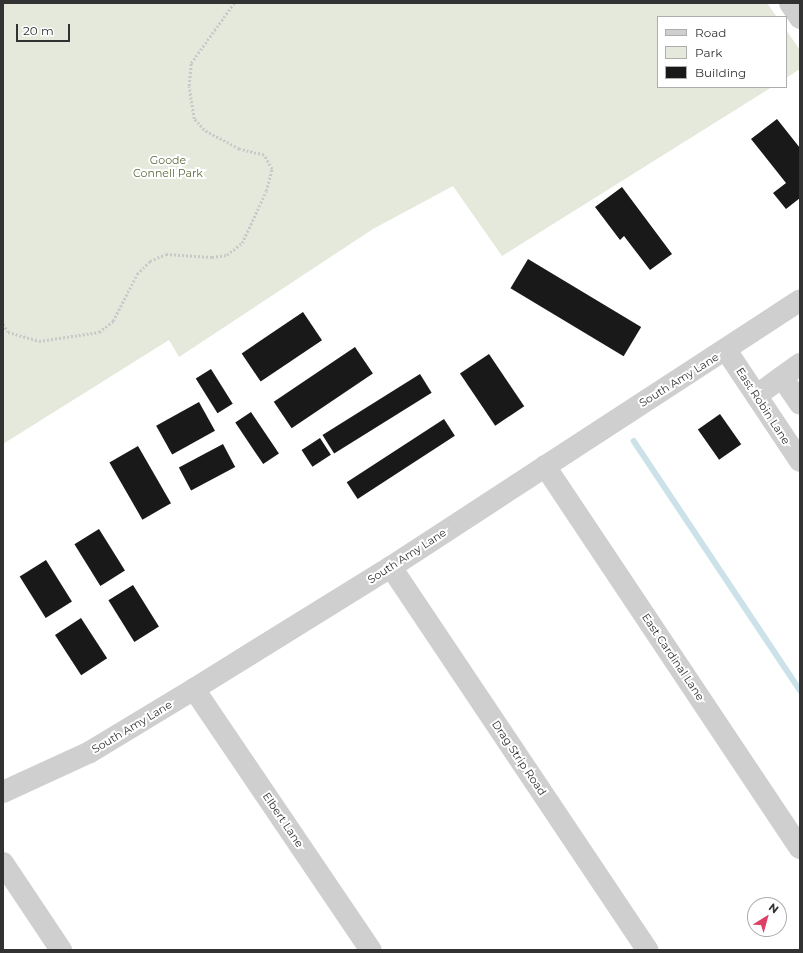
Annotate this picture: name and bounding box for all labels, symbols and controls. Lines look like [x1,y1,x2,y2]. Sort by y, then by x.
scale bar [18,16,72,42]
legend [657,16,787,88]
text: 20 m [23,23,54,38]
text: Road [695,25,726,40]
text: Park [695,45,722,60]
text: Building [695,65,746,80]
park label: Goode Connell Park [133,154,203,180]
street label: South Amy Lane [637,350,721,410]
street label: East Robin Lane [733,365,793,447]
street label: South Amy Lane [365,526,449,586]
street label: East Cardinal Lane [639,611,707,703]
street label: South Amy Lane [90,698,174,756]
street label: Drag Strip Road [489,718,549,798]
street label: Elbert Lane [260,790,306,850]
north arrow [747,897,787,937]
text: N [766,900,781,916]

